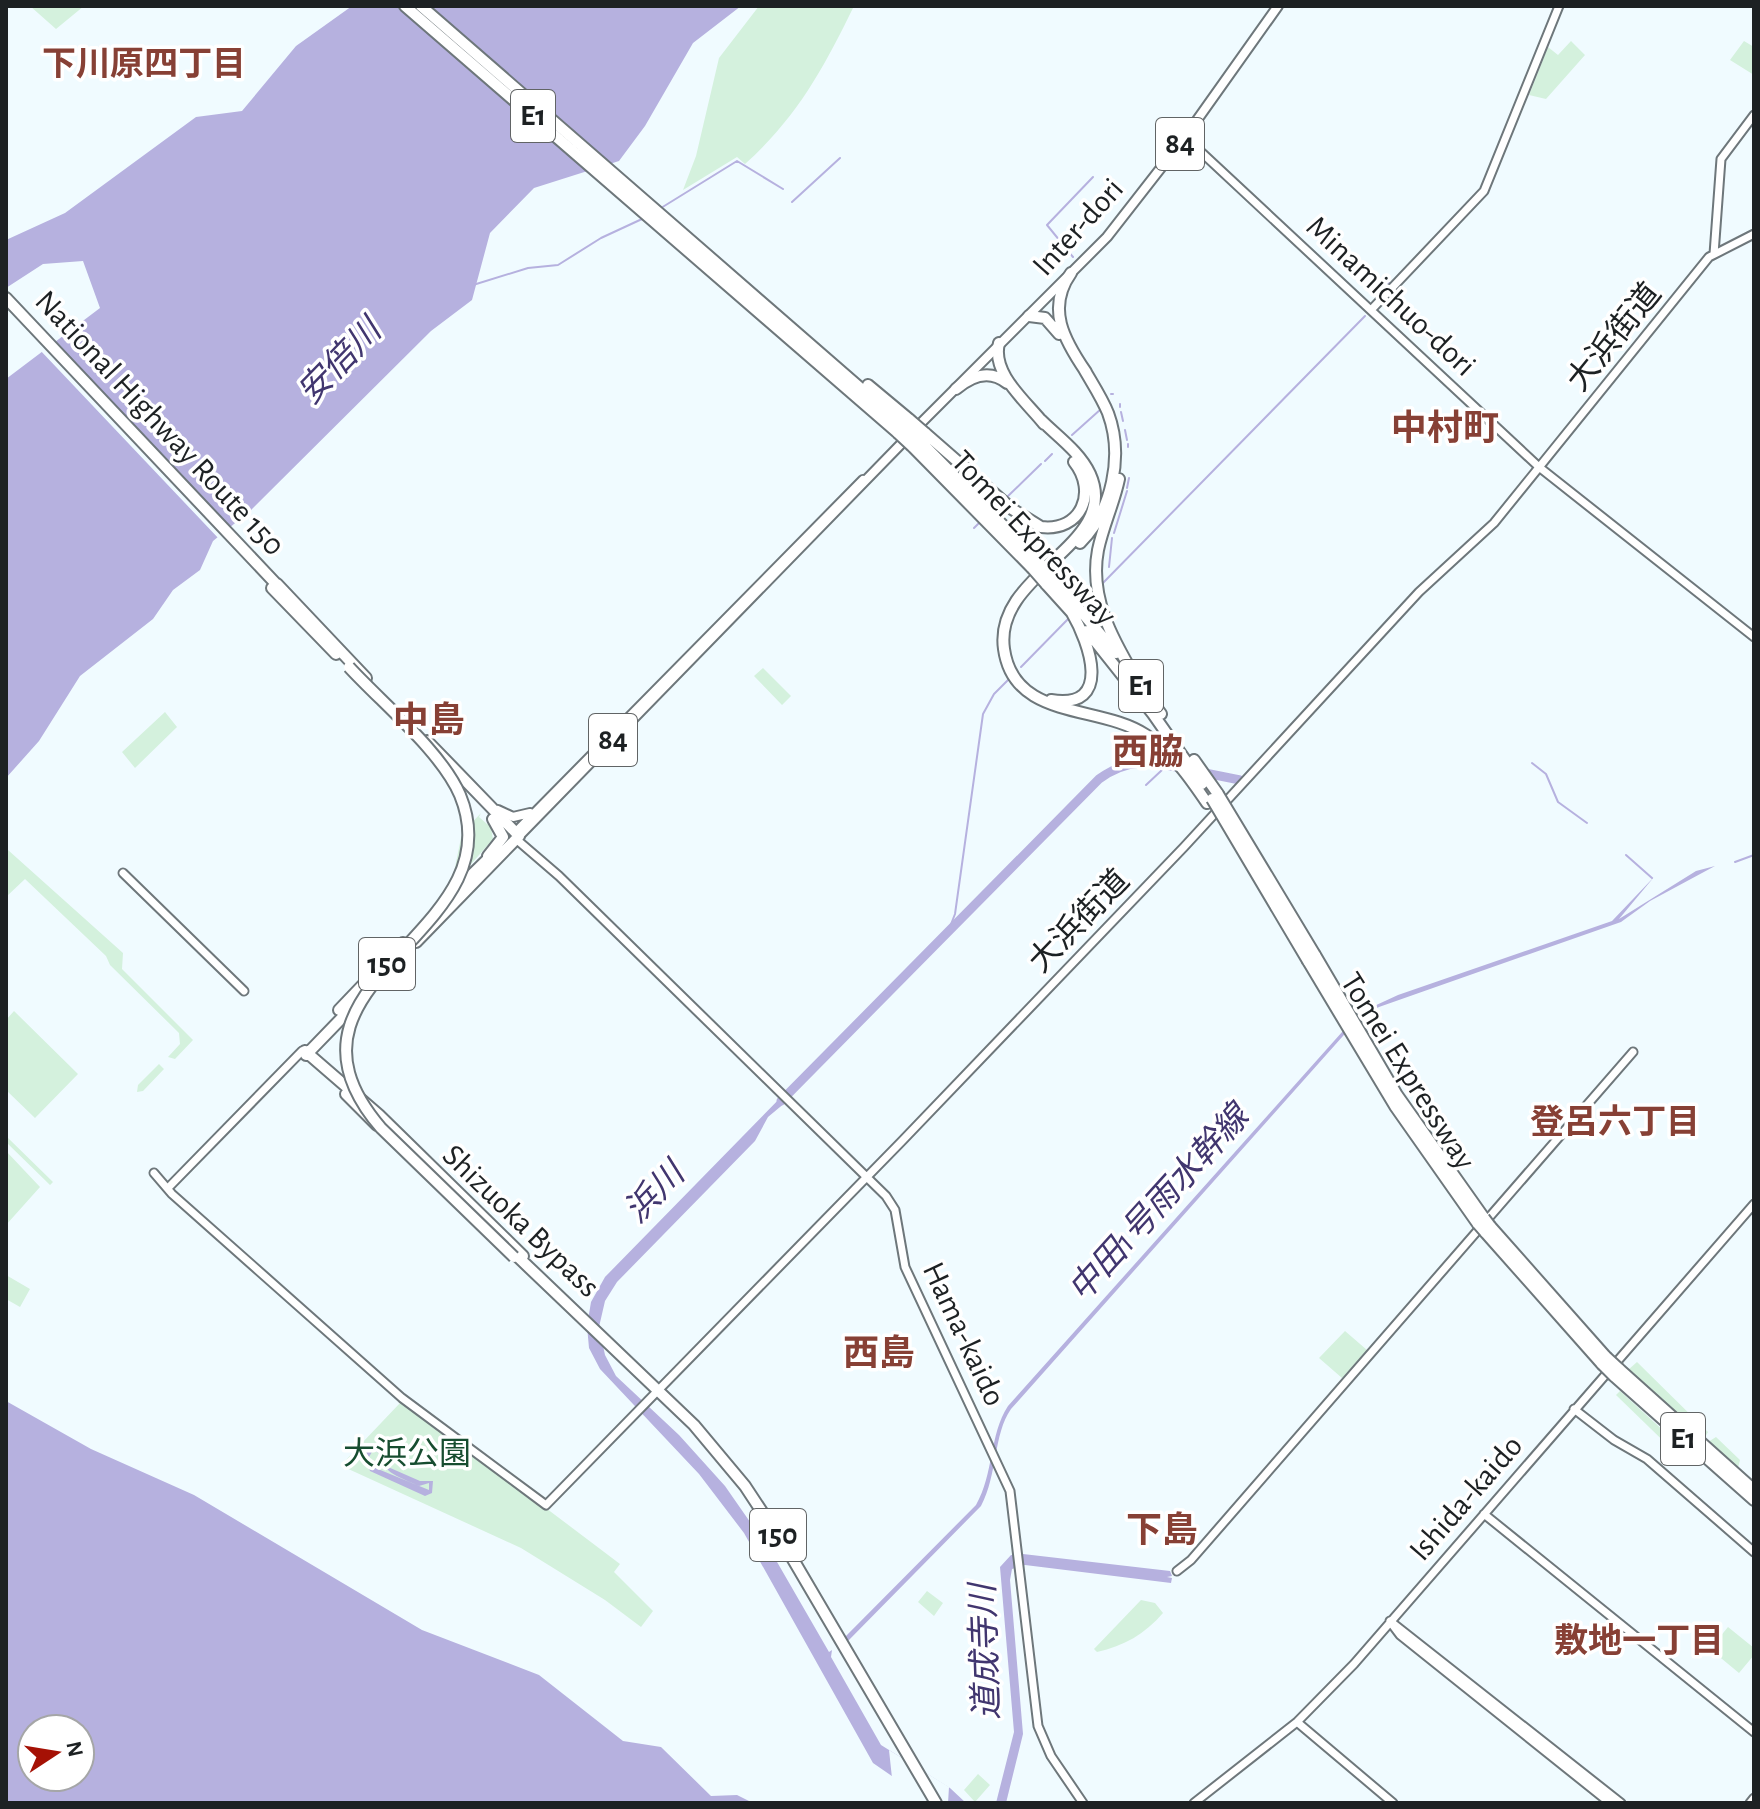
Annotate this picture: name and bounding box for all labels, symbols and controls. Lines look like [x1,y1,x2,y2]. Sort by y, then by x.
district label: 下川原四丁目 [42,47,246,82]
road number: E1 [511,90,555,142]
road number: 84 [1156,118,1204,170]
street label: Inter-dori [1026,172,1130,282]
street label: Minamichuo-dori [1300,210,1482,382]
street label: 大浜街道 [1560,276,1667,397]
street label: National Highway Route 150 [29,284,291,562]
water label: 安倍川 [291,310,390,410]
district label: 中村町 [1391,409,1499,447]
street label: Tomei Expressway [945,445,1123,632]
road number: E1 [1119,660,1163,712]
district label: 中島 [393,701,465,739]
road number: 84 [589,714,637,766]
district label: 西脇 [1112,733,1184,771]
street label: 大浜街道 [1022,862,1135,978]
road number: 150 [359,938,415,990]
street label: Tomei Expressway [1335,967,1481,1175]
water label: 中田1号雨水幹線 [1061,1096,1258,1308]
district label: 登呂六丁目 [1530,1104,1700,1140]
street label: Shizuoka Bypass [437,1139,605,1303]
water label: 浜川 [618,1153,693,1229]
street label: Hama-kaido [917,1257,1011,1411]
district label: 西島 [843,1334,915,1372]
road number: E1 [1661,1413,1705,1465]
street label: Ishida-kaido [1403,1429,1529,1567]
park label: 大浜公園 [343,1437,471,1470]
road number: 150 [750,1509,806,1561]
district label: 下島 [1126,1511,1198,1549]
water label: 道成寺川 [965,1580,1005,1721]
district label: 敷地一丁目 [1554,1622,1724,1659]
north arrow [16,1713,96,1793]
text: N [62,1739,87,1759]

